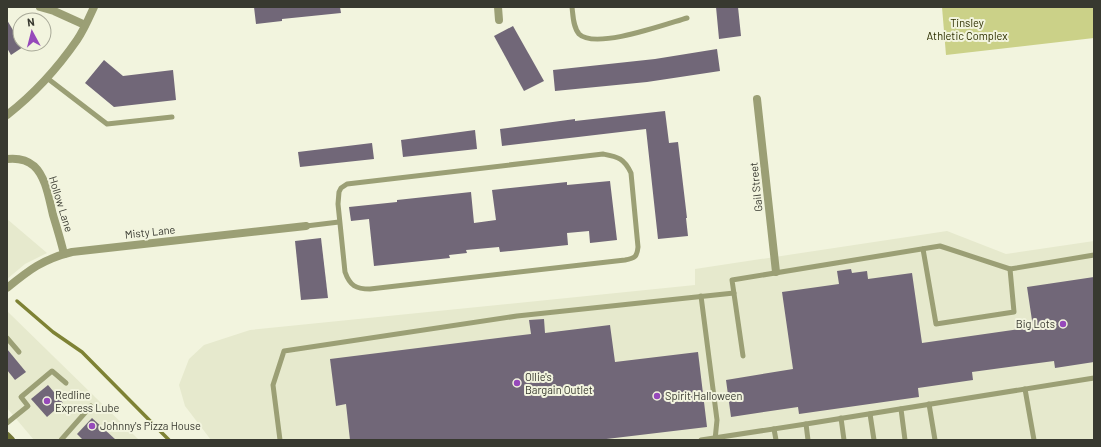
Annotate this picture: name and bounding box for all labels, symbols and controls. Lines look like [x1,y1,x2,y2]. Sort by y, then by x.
north arrow [12,12,52,52]
text: N [26,15,35,28]
park label: Tinsley Athletic Complex [927,16,1007,42]
street label: Gail Street [746,162,765,213]
street label: Hollow Lane [47,174,76,233]
street label: Misty Lane [124,222,176,241]
place label: Big Lots [1016,317,1055,330]
marker: Big Lots [1058,319,1068,329]
place label: Ollie's Bargain Outlet [525,370,593,396]
marker: Ollie's Bargain Outlet [512,378,522,388]
place label: Redline Express Lube [55,388,119,414]
place label: Spirit Halloween [665,389,742,402]
marker: Spirit Halloween [652,391,662,401]
marker: Redline Express Lube [42,396,52,406]
place label: Johnny's Pizza House [100,419,201,432]
marker: Johnny's Pizza House [87,421,97,431]

